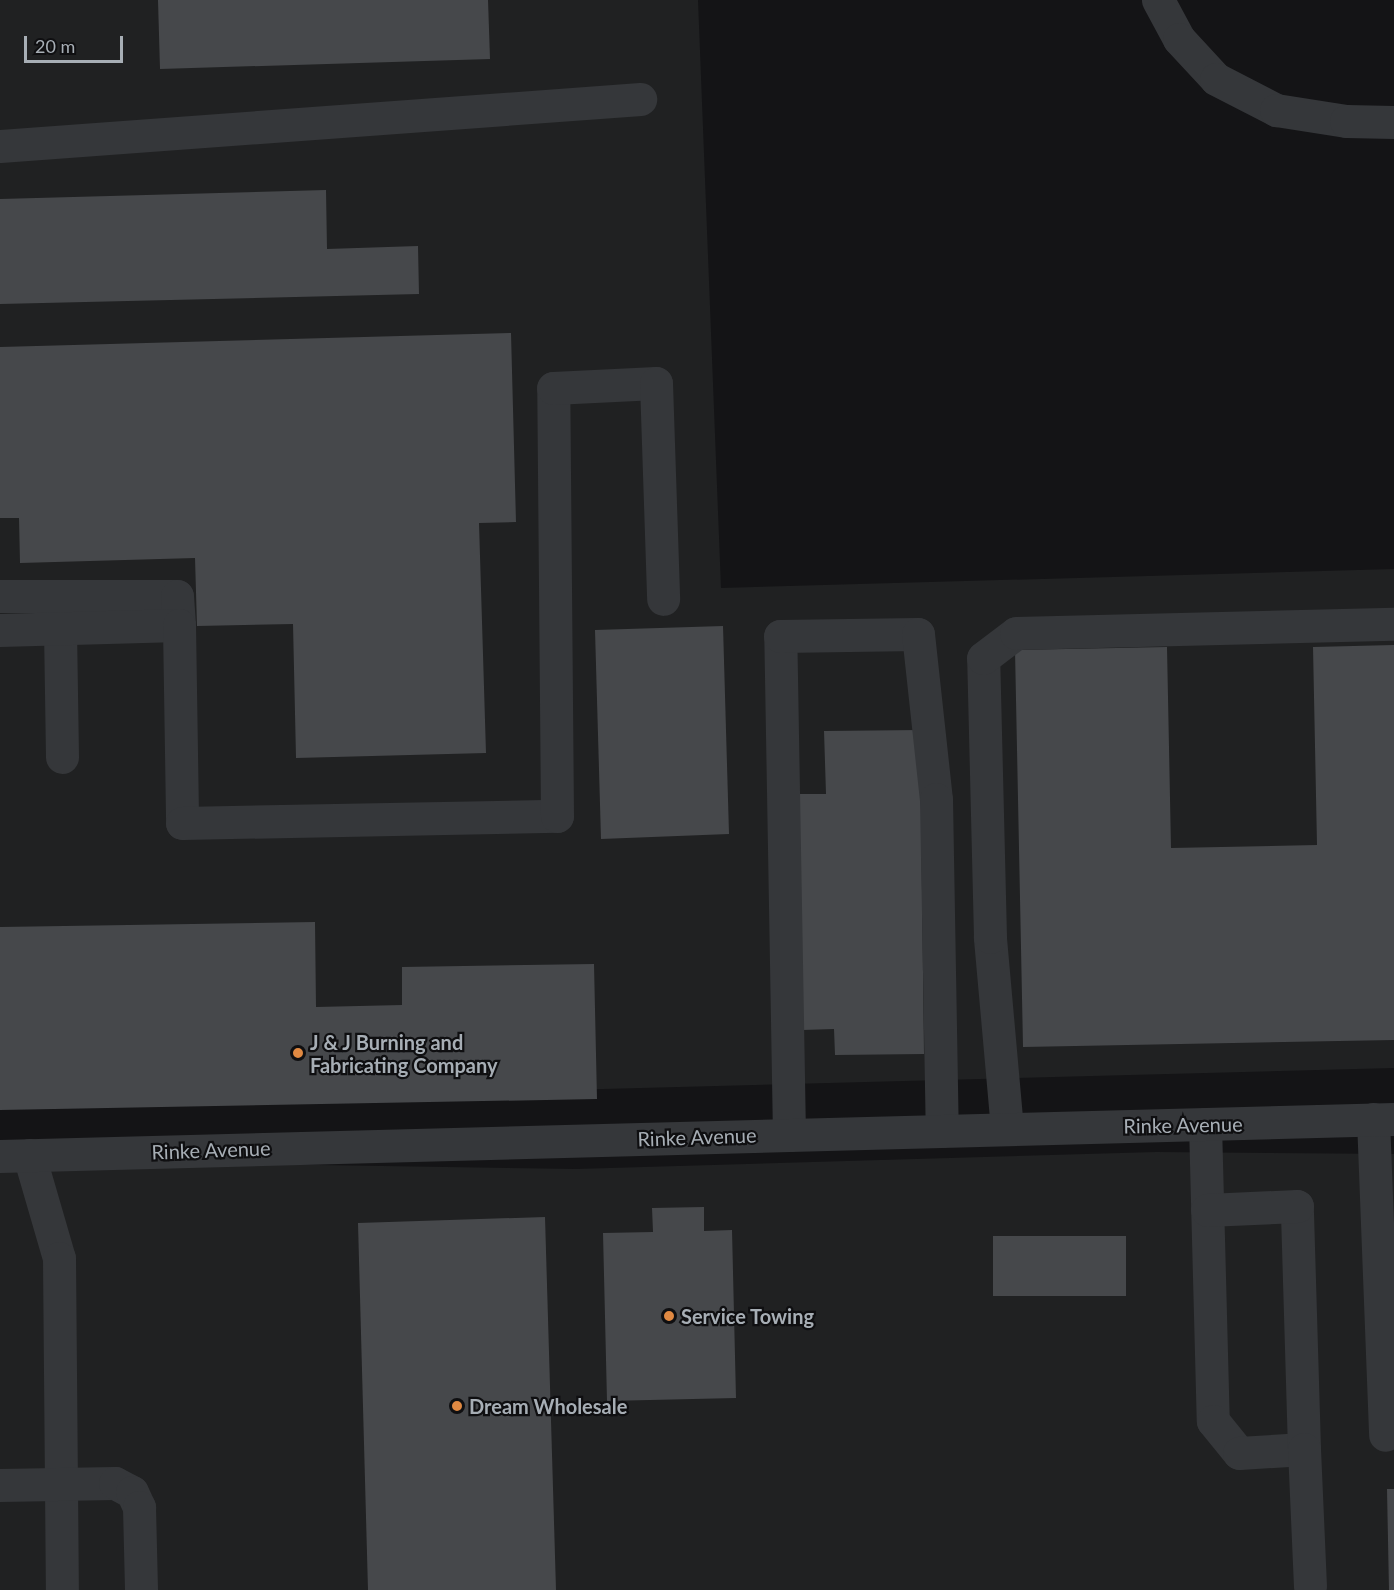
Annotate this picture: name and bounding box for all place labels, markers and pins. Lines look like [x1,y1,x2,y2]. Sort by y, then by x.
place label: J & J Burning and Fabricating Company [310,1030,498,1077]
marker: J & J Burning and Fabricating Company [291,1046,305,1060]
place label: Service Towing [681,1304,815,1328]
marker: Service Towing [662,1309,676,1323]
place label: Dream Wholesale [469,1394,628,1418]
marker: Dream Wholesale [450,1399,464,1413]

